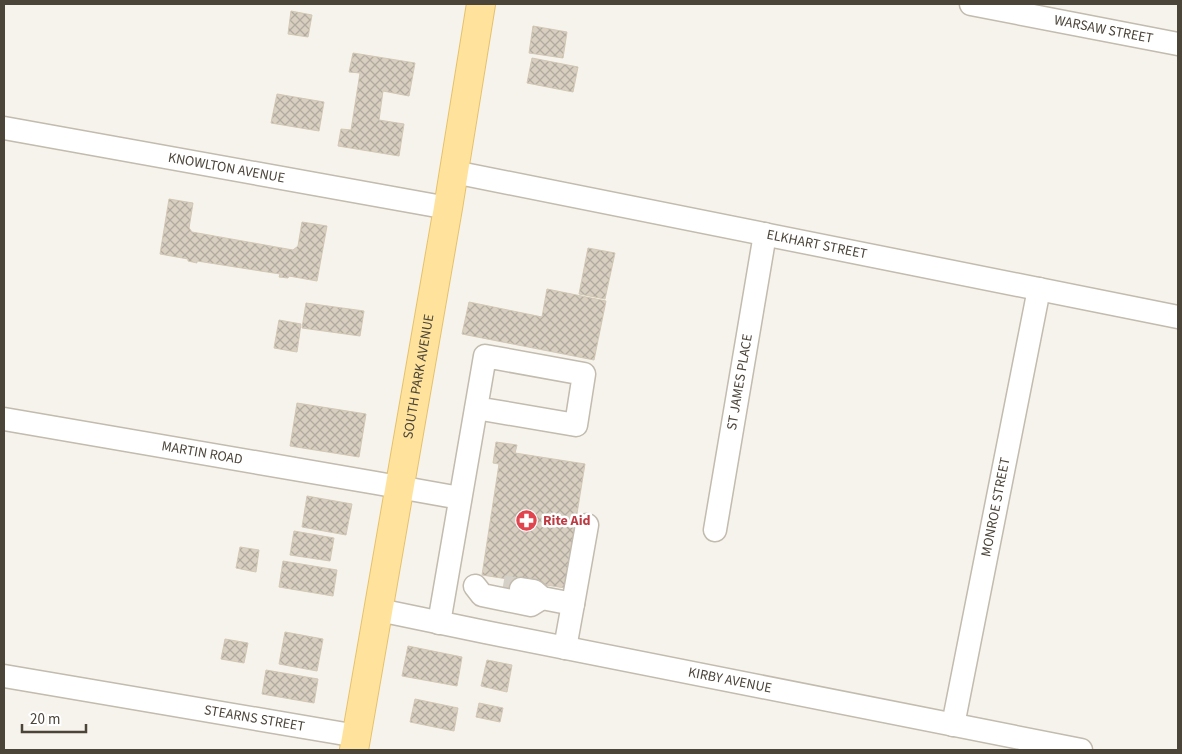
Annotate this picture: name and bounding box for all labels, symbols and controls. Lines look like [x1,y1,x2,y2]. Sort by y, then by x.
street label: WARSAW STREET [1052,10,1155,49]
street label: KNOWLTON AVENUE [166,148,286,188]
street label: ELKHART STREET [765,225,869,265]
street label: SOUTH PARK AVENUE [398,313,439,441]
street label: ST JAMES PLACE [722,332,758,432]
street label: MARTIN ROAD [160,436,244,470]
street label: MONROE STREET [976,455,1016,559]
pharmacy icon: Rite Aid [515,509,539,533]
place label: Rite Aid [543,511,591,531]
street label: KIRBY AVENUE [686,662,774,699]
street label: STEARNS STREET [202,700,307,737]
scale bar [22,702,86,734]
text: 20 m [30,709,60,730]

